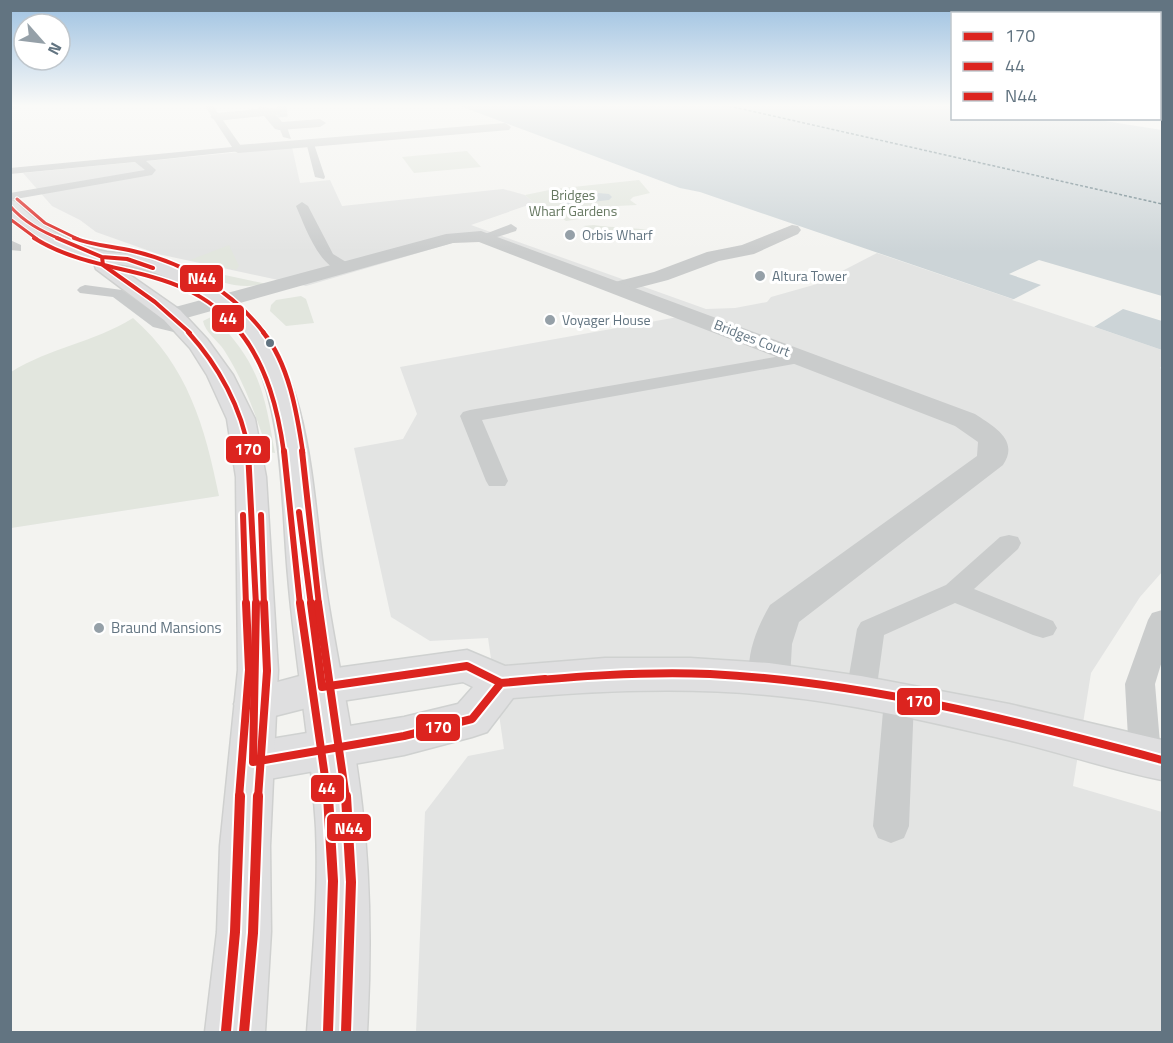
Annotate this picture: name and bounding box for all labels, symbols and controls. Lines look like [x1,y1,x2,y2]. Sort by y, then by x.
north arrow [12,12,72,72]
legend [951,12,1161,120]
text: 170 [1005,22,1035,49]
text: N [42,39,68,60]
text: 44 [1005,52,1025,79]
text: N44 [1005,82,1037,109]
park label: Bridges Wharf Gardens [529,184,617,221]
place label: Orbis Wharf [582,224,653,245]
marker: Orbis Wharf [563,228,577,242]
line badge: N44 [179,264,224,293]
place label: Altura Tower [772,265,847,286]
text: N44 [187,266,217,290]
marker: Altura Tower [753,269,767,283]
line badge: 44 [211,304,245,333]
text: 44 [219,306,237,330]
place label: Voyager House [562,309,651,330]
marker: Voyager House [543,313,557,327]
street label: Bridges Court [711,313,793,362]
unlabelled marker [264,337,276,349]
line badge: 170 [225,435,271,464]
text: 170 [235,437,261,461]
place label: Braund Mansions [111,616,222,639]
marker: Braund Mansions [92,621,106,635]
line badge: 170 [896,687,941,716]
text: 170 [906,689,932,713]
line badge: 170 [415,713,461,742]
text: 170 [425,715,451,739]
line badge: 44 [310,774,345,803]
text: 44 [318,776,336,800]
line badge: N44 [326,813,372,842]
text: N44 [334,816,364,840]

